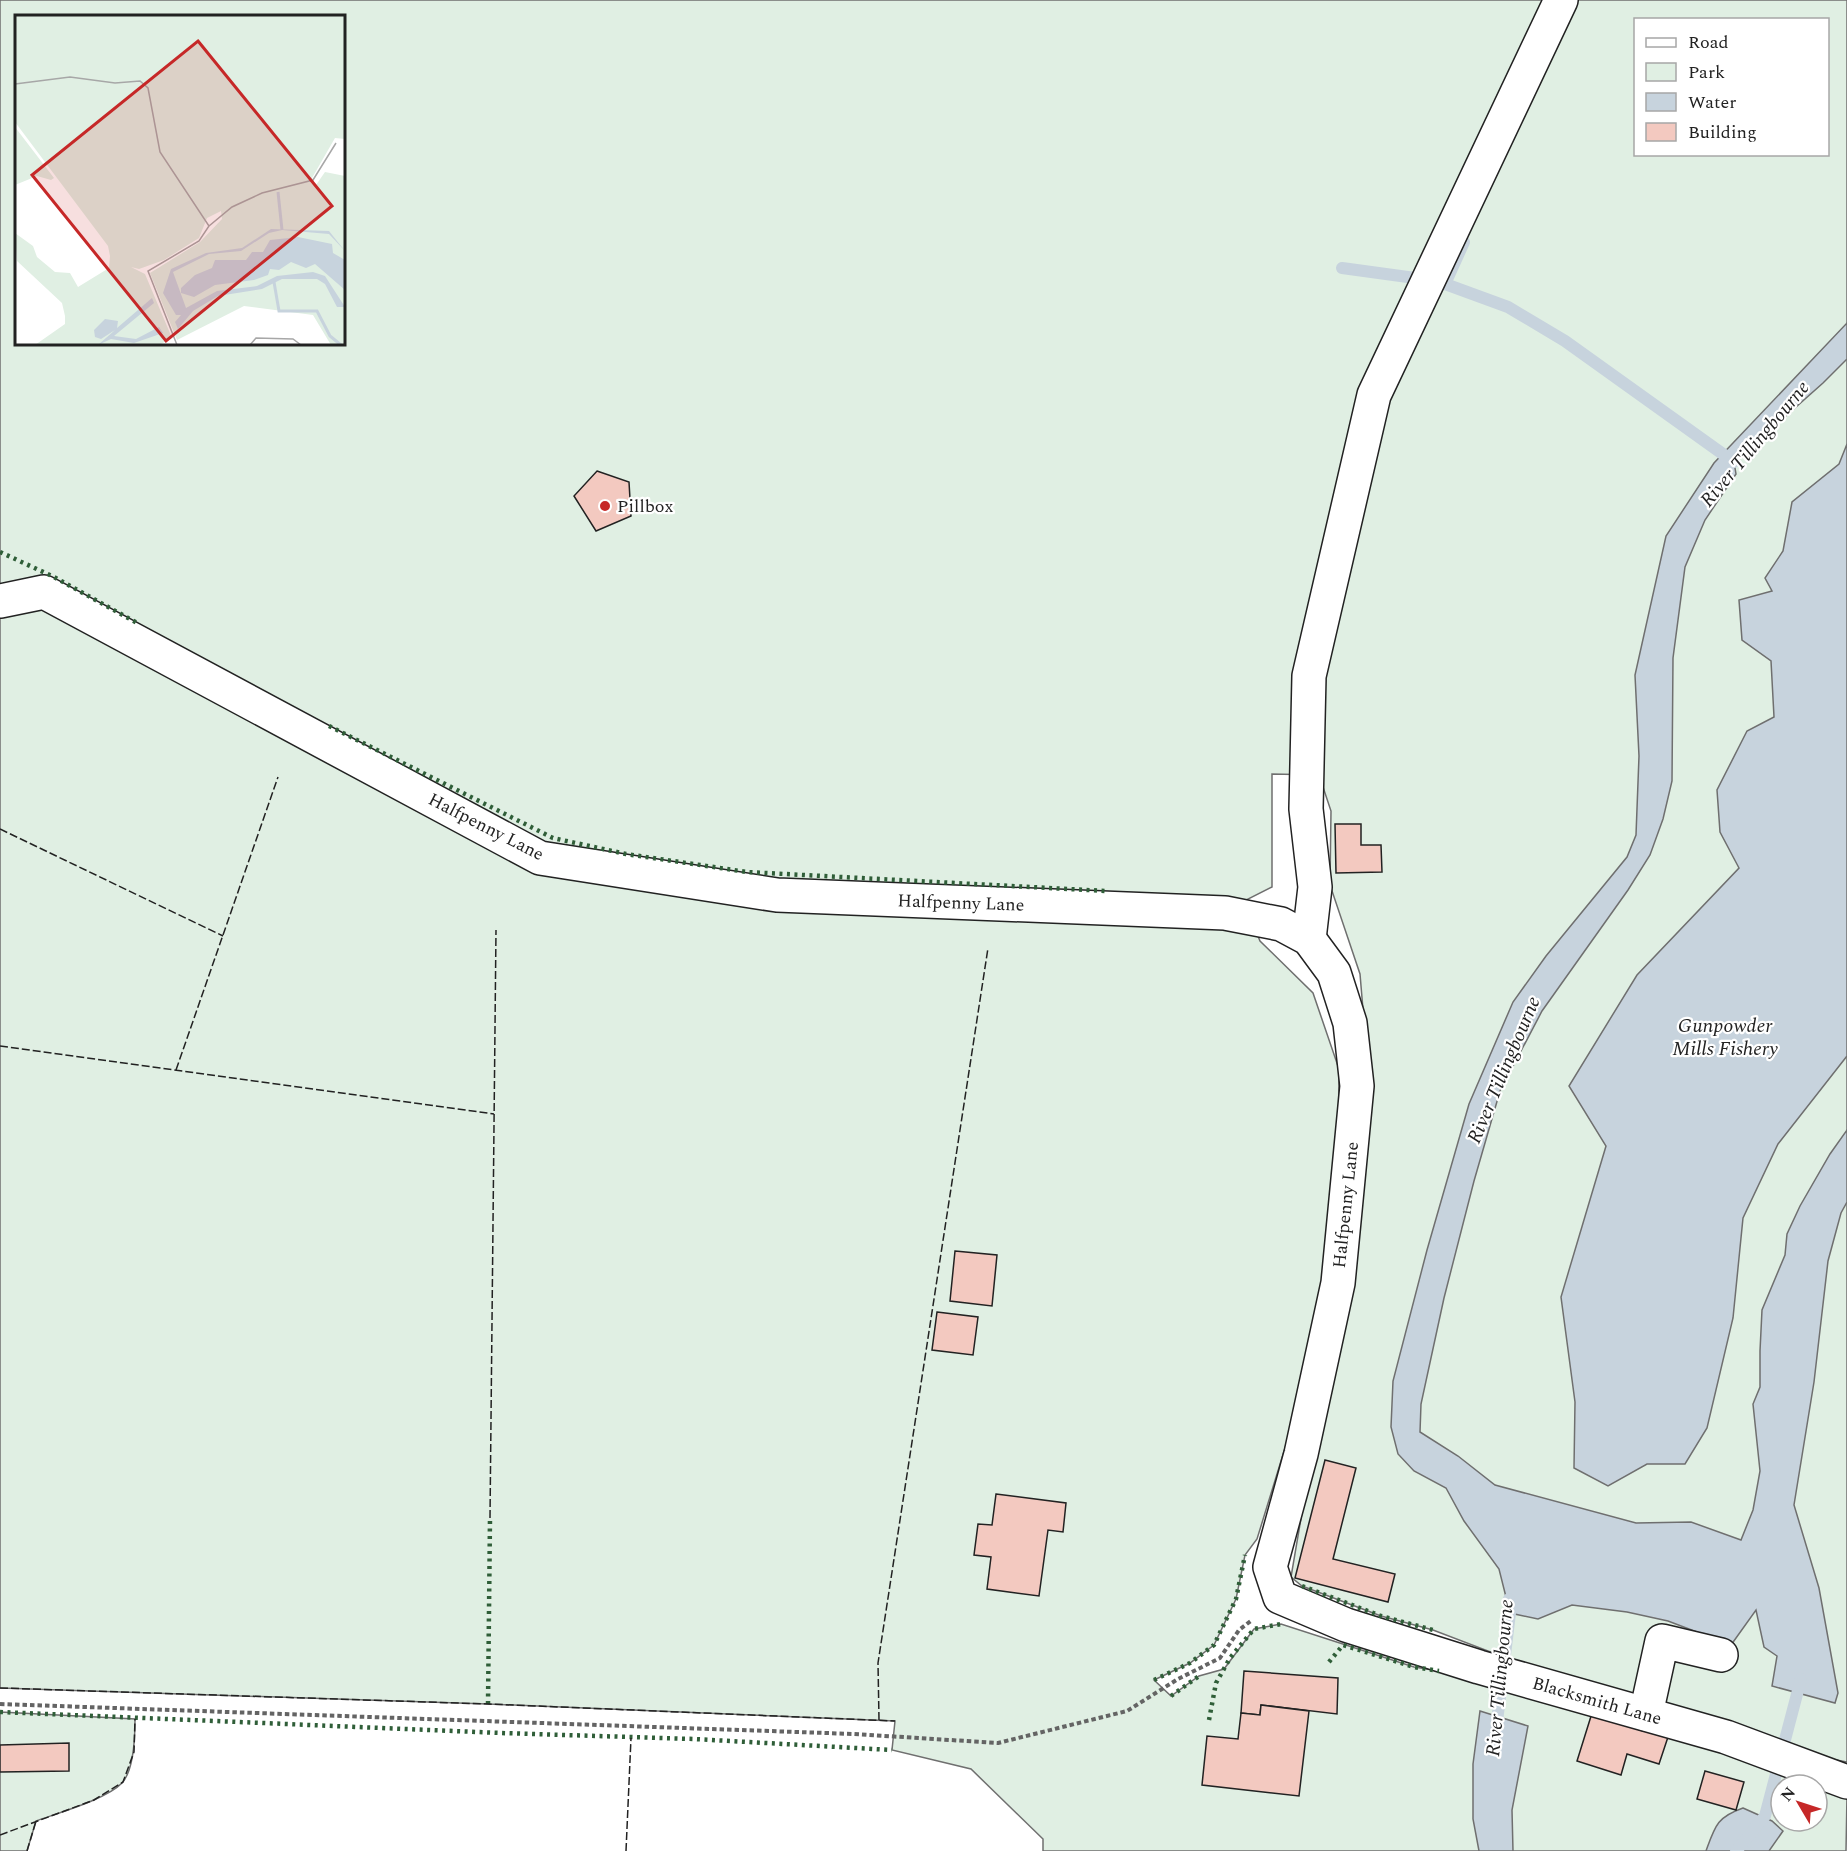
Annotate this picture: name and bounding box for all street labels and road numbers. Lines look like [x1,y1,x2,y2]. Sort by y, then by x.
street label: Halfpenny Lane [423,786,549,868]
street label: Halfpenny Lane [897,887,1025,919]
street label: Halfpenny Lane [1326,1140,1366,1270]
street label: Blacksmith Lane [1529,1670,1665,1732]

